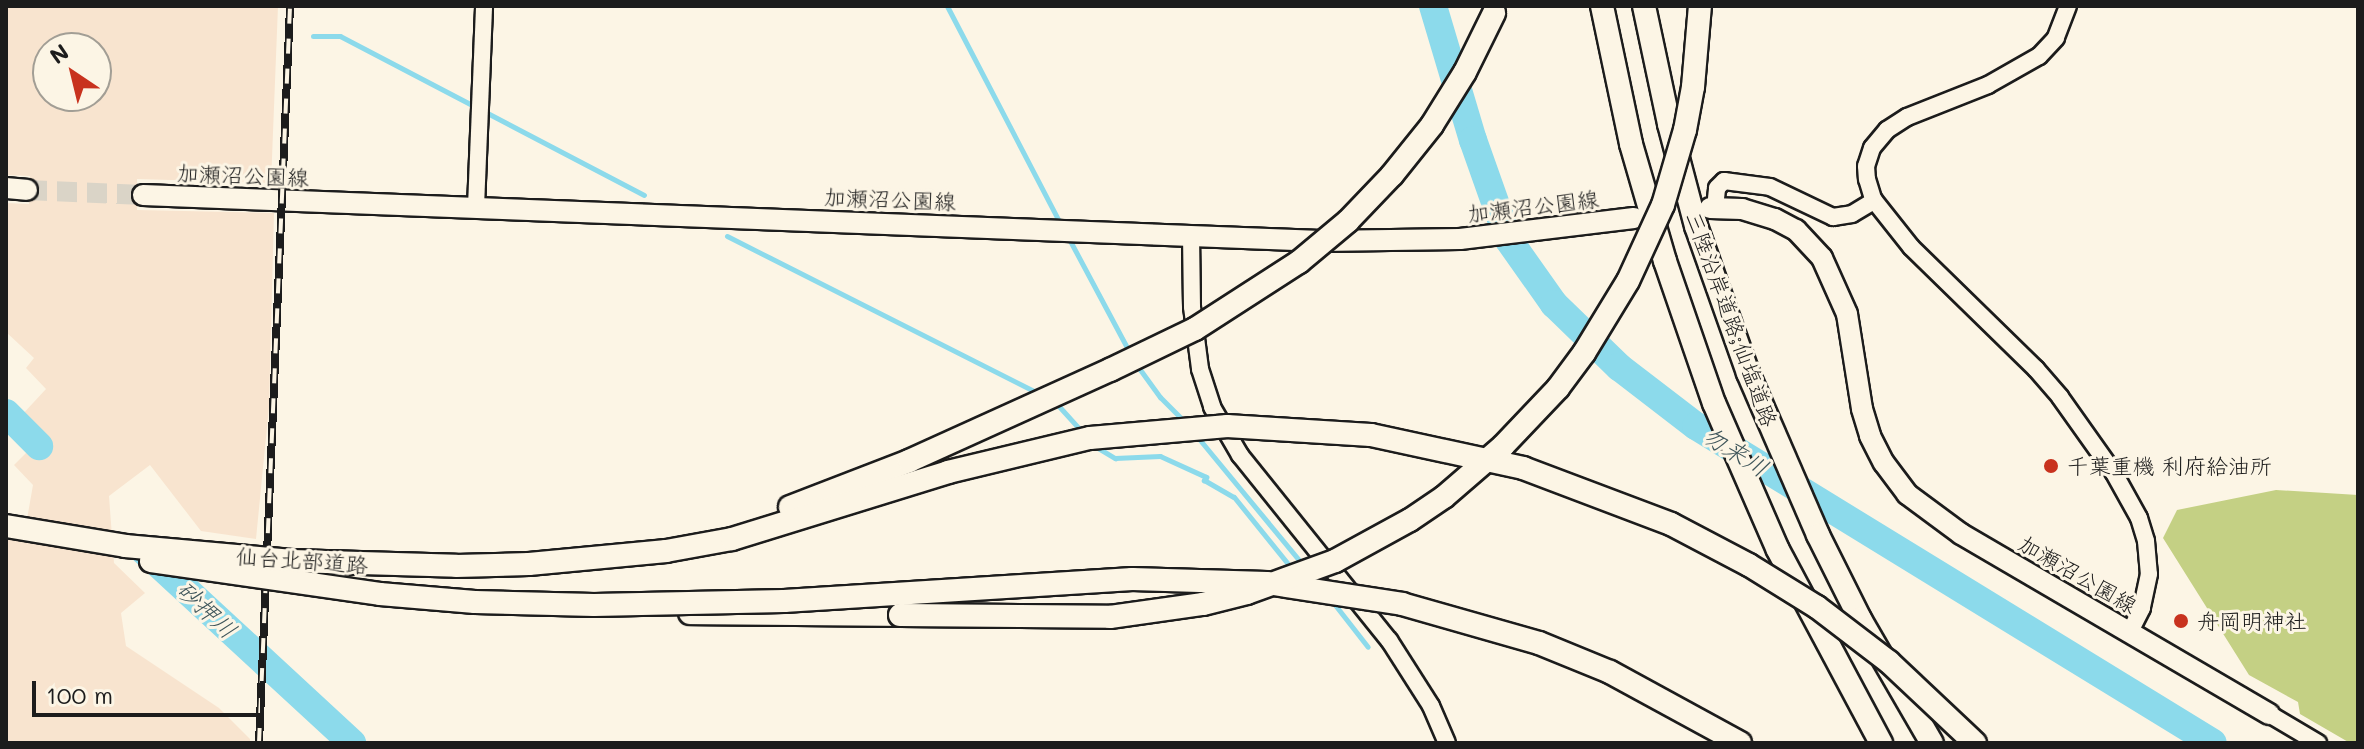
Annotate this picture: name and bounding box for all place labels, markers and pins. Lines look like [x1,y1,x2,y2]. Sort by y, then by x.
place label: 千葉重機 利府給油所 [2067,453,2272,479]
marker: 千葉重機 利府給油所 [2042,457,2060,475]
place label: 舟岡明神社 [2197,608,2307,634]
marker: 舟岡明神社 [2172,612,2190,630]

